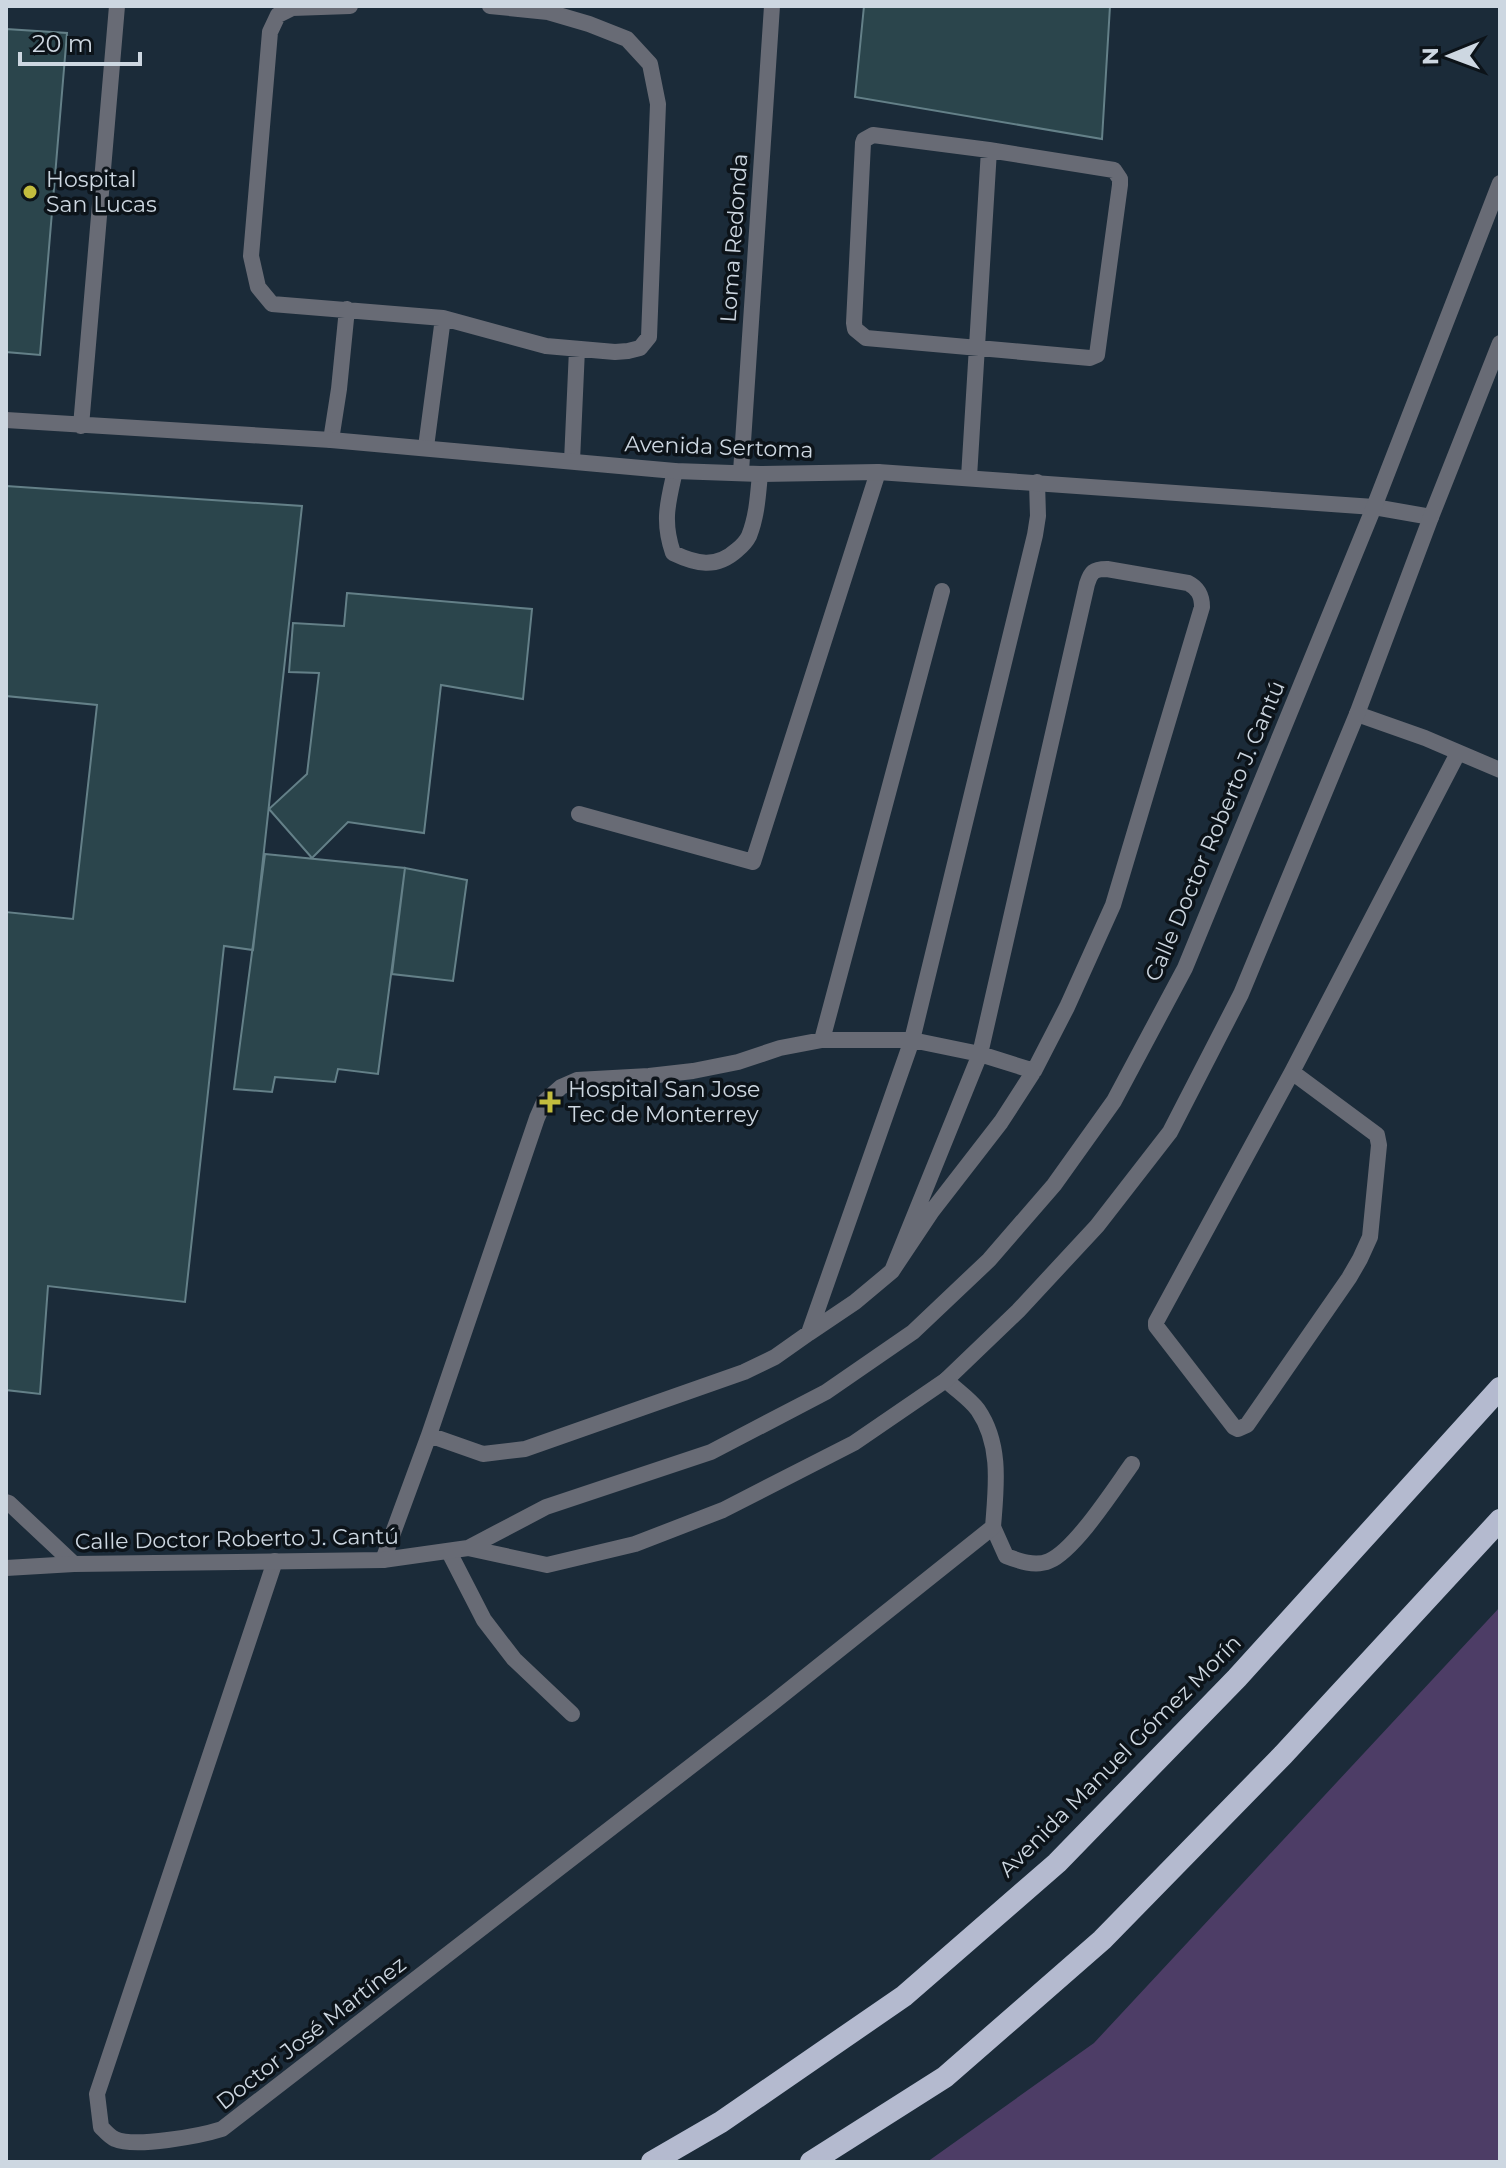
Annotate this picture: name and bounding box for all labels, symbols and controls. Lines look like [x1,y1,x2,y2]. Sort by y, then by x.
scale bar [20,16,140,66]
north arrow [1410,16,1490,96]
text: 20 m [32,29,93,58]
text: N [1417,47,1444,65]
street label: Loma Redonda [715,153,753,323]
place label: Hospital San Lucas [46,166,157,218]
marker: Hospital San Lucas [21,183,39,201]
street label: Avenida Sertoma [624,430,814,464]
street label: Calle Doctor Roberto J. Cantú [1139,677,1291,985]
place label: Hospital San Jose Tec de Monterrey [568,1076,760,1128]
marker: Hospital San Jose Tec de Monterrey [539,1091,561,1113]
street label: Calle Doctor Roberto J. Cantú [75,1523,399,1555]
street label: Avenida Manuel Gómez Morín [993,1629,1247,1883]
street label: Doctor José Martínez [211,1951,411,2115]

